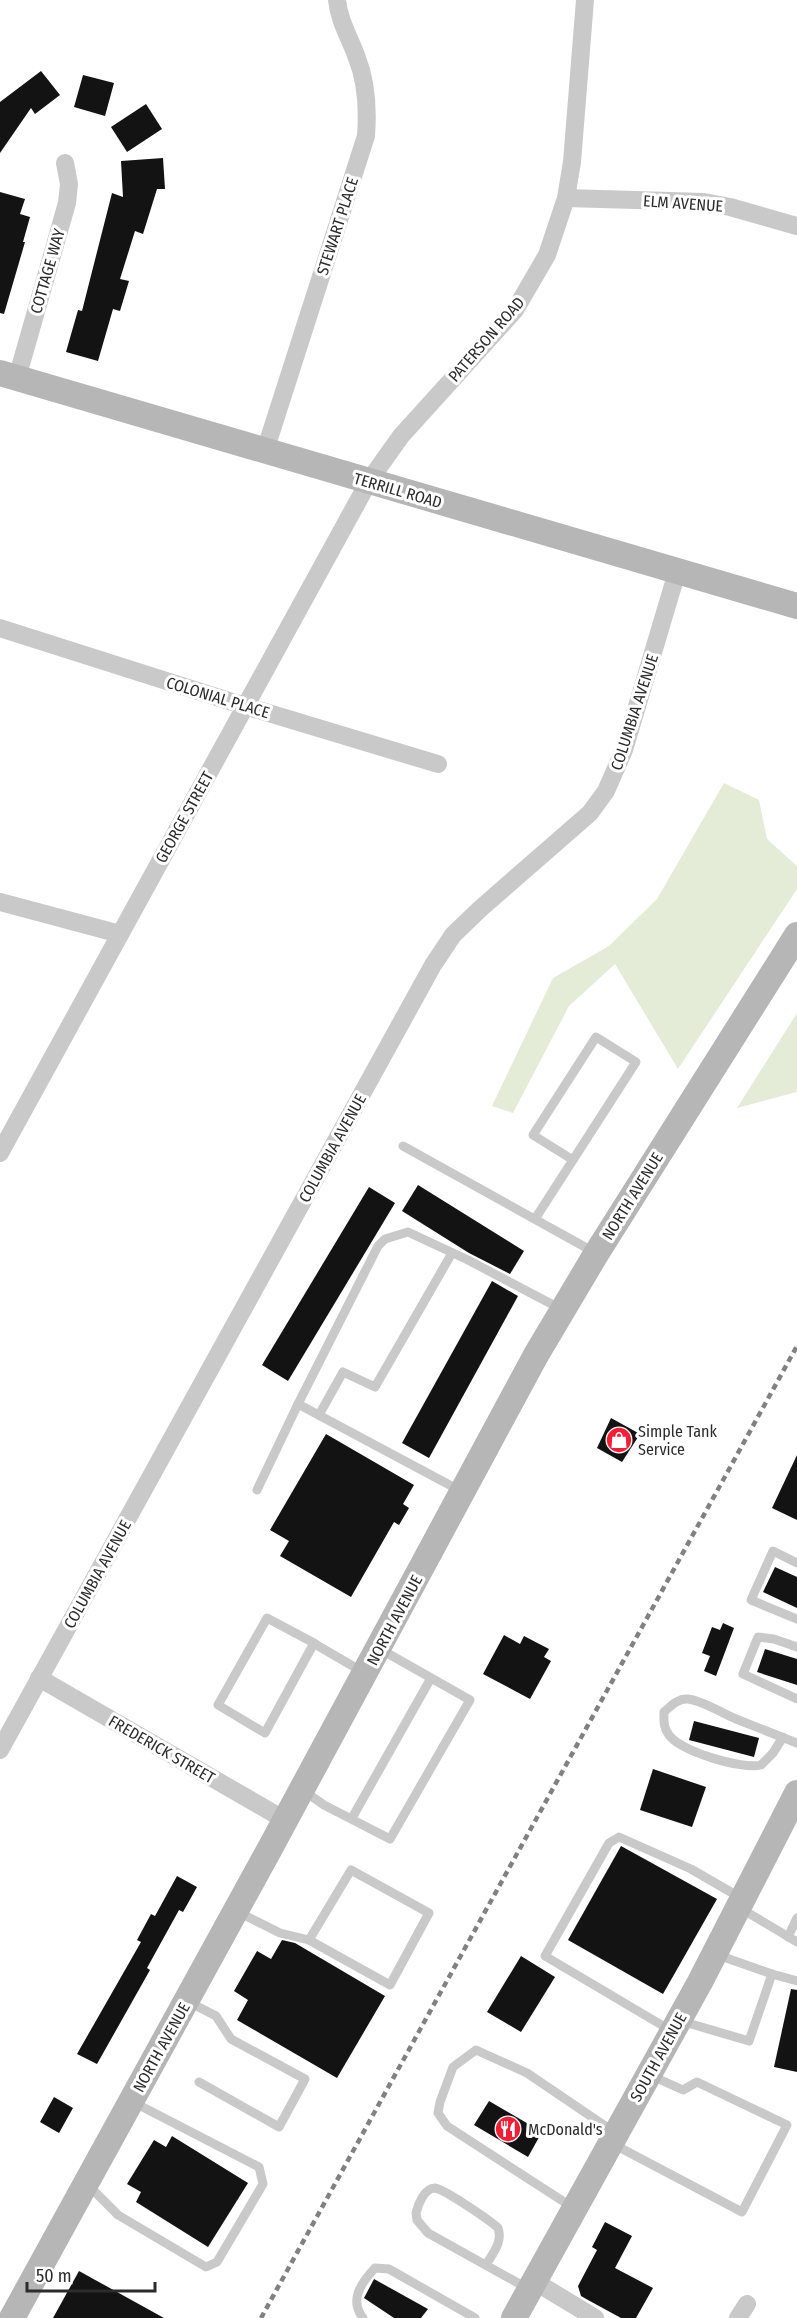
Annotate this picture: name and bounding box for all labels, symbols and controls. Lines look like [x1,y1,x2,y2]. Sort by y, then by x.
street label: STEWART PLACE [313,175,362,278]
street label: ELM AVENUE [642,191,724,216]
street label: COTTAGE WAY [26,226,69,316]
street label: PATERSON ROAD [444,293,528,386]
street label: TERRILL ROAD [352,469,444,512]
street label: COLUMBIA AVENUE [607,652,662,773]
street label: COLONIAL PLACE [164,673,272,722]
street label: GEORGE STREET [151,768,218,866]
street label: COLUMBIA AVENUE [295,1091,370,1206]
street label: NORTH AVENUE [598,1149,667,1243]
place label: Simple Tank Service [638,1422,717,1459]
shop icon: Simple Tank Service [604,1425,634,1455]
street label: COLUMBIA AVENUE [60,1517,135,1632]
street label: NORTH AVENUE [363,1572,426,1669]
street label: FREDERICK STREET [105,1711,219,1788]
street label: NORTH AVENUE [129,1999,194,2095]
street label: SOUTH AVENUE [626,2009,691,2105]
restaurant icon: McDonald's [493,2114,523,2144]
place label: McDonald's [528,2120,603,2139]
scale bar [27,2255,154,2293]
text: 50 m [36,2265,72,2287]

